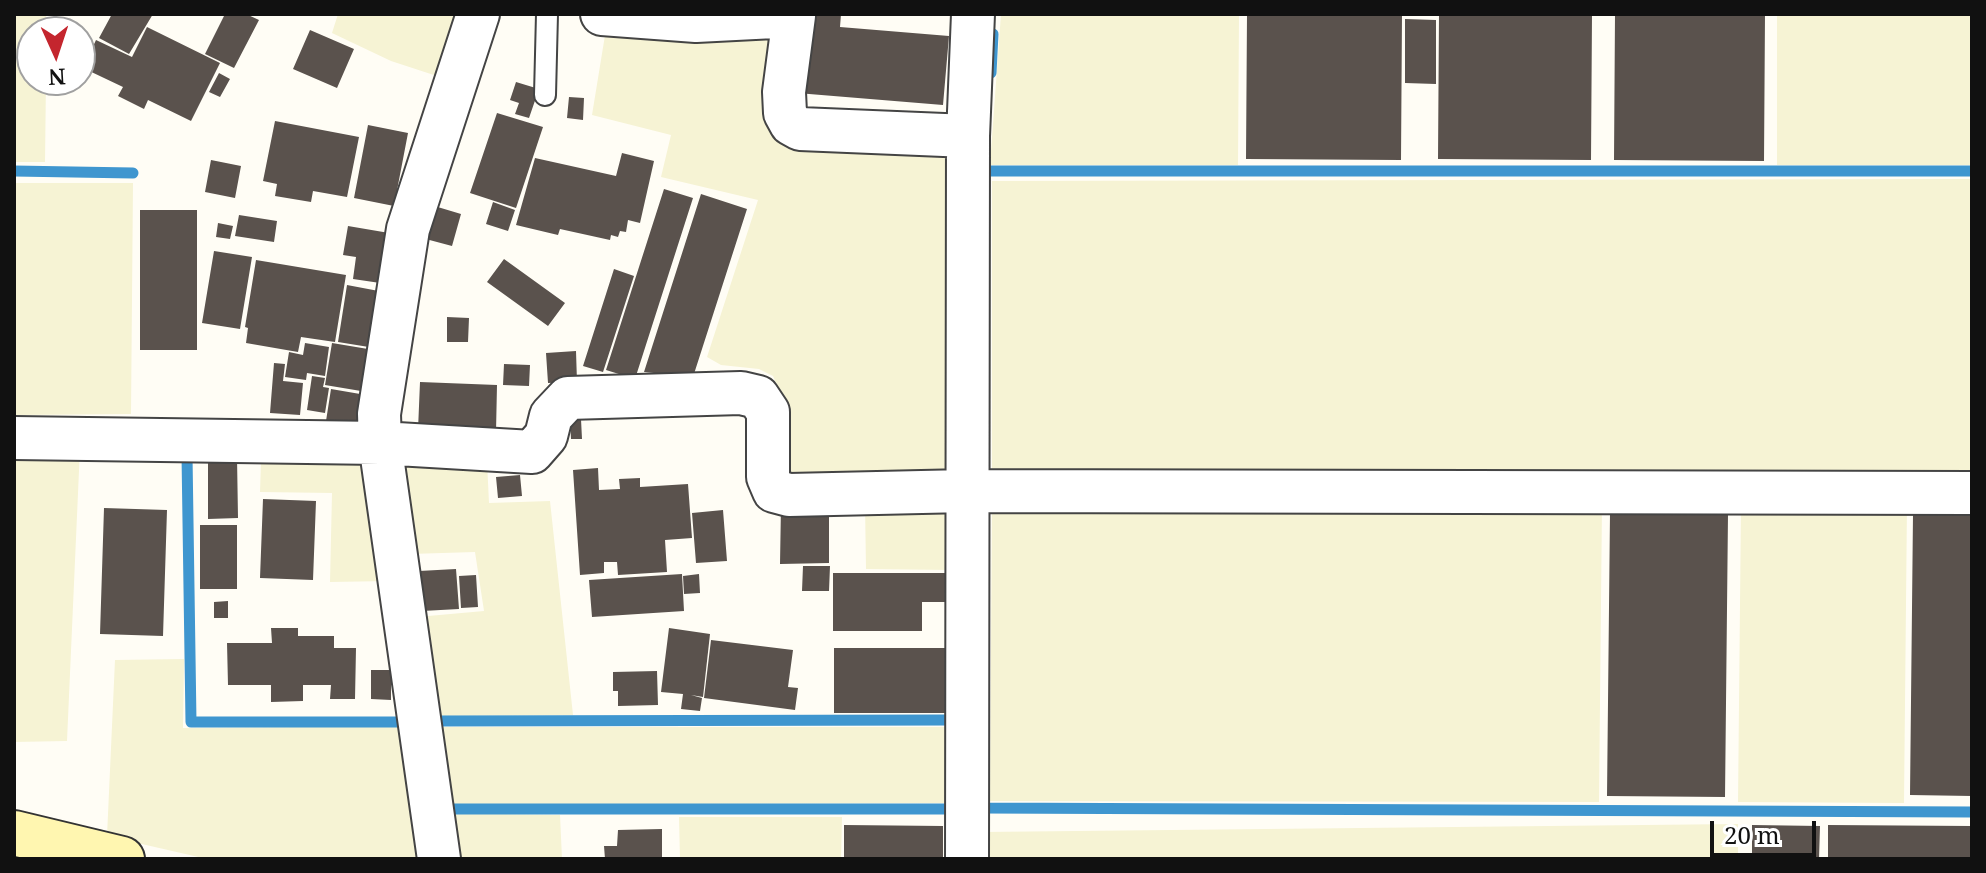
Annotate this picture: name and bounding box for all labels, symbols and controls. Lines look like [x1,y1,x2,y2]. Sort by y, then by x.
north arrow [16,16,96,96]
text: N [48,63,67,93]
scale bar [1714,805,1820,855]
text: 20 m [1724,818,1780,851]

